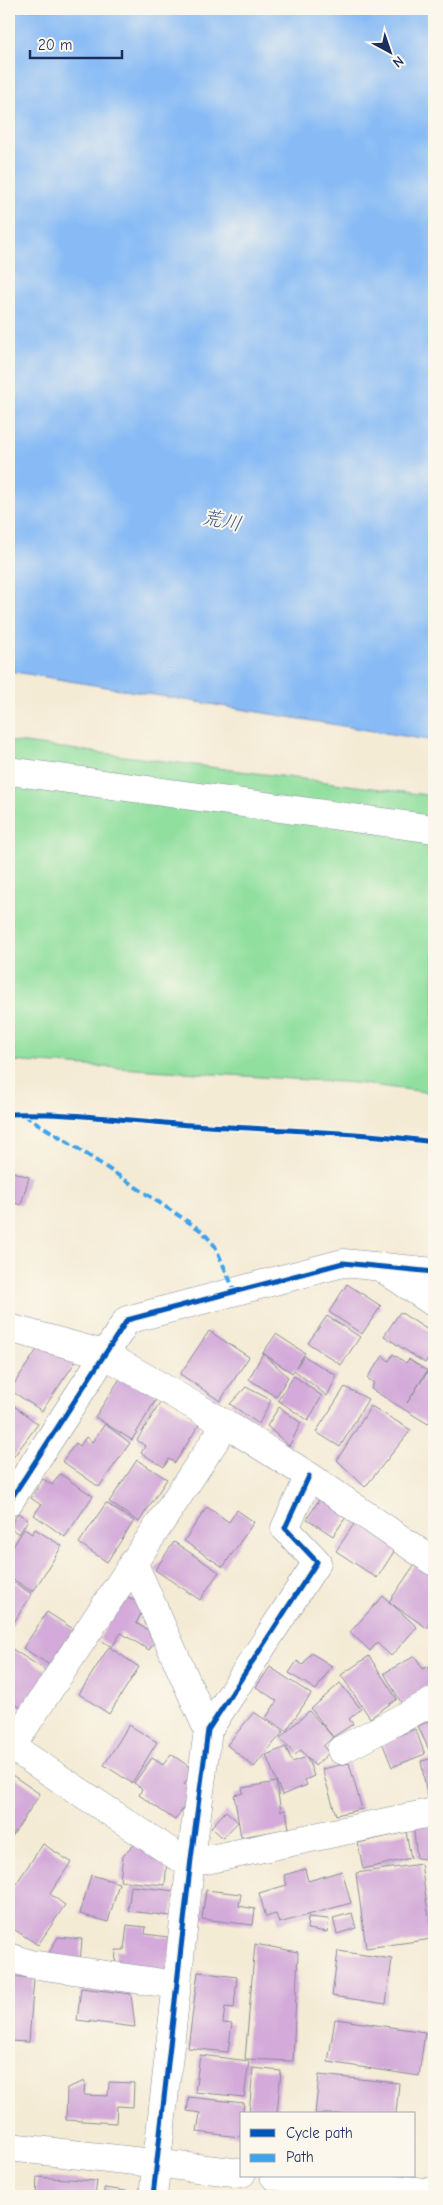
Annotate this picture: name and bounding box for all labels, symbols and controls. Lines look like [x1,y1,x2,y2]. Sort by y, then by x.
scale bar [30,28,122,60]
north arrow [366,28,416,78]
text: 20 m [38,36,72,54]
text: N [389,52,407,71]
water label: 荒川 [200,505,244,536]
legend [240,2112,416,2178]
text: Cycle path [286,2124,353,2142]
text: Path [286,2148,314,2166]

